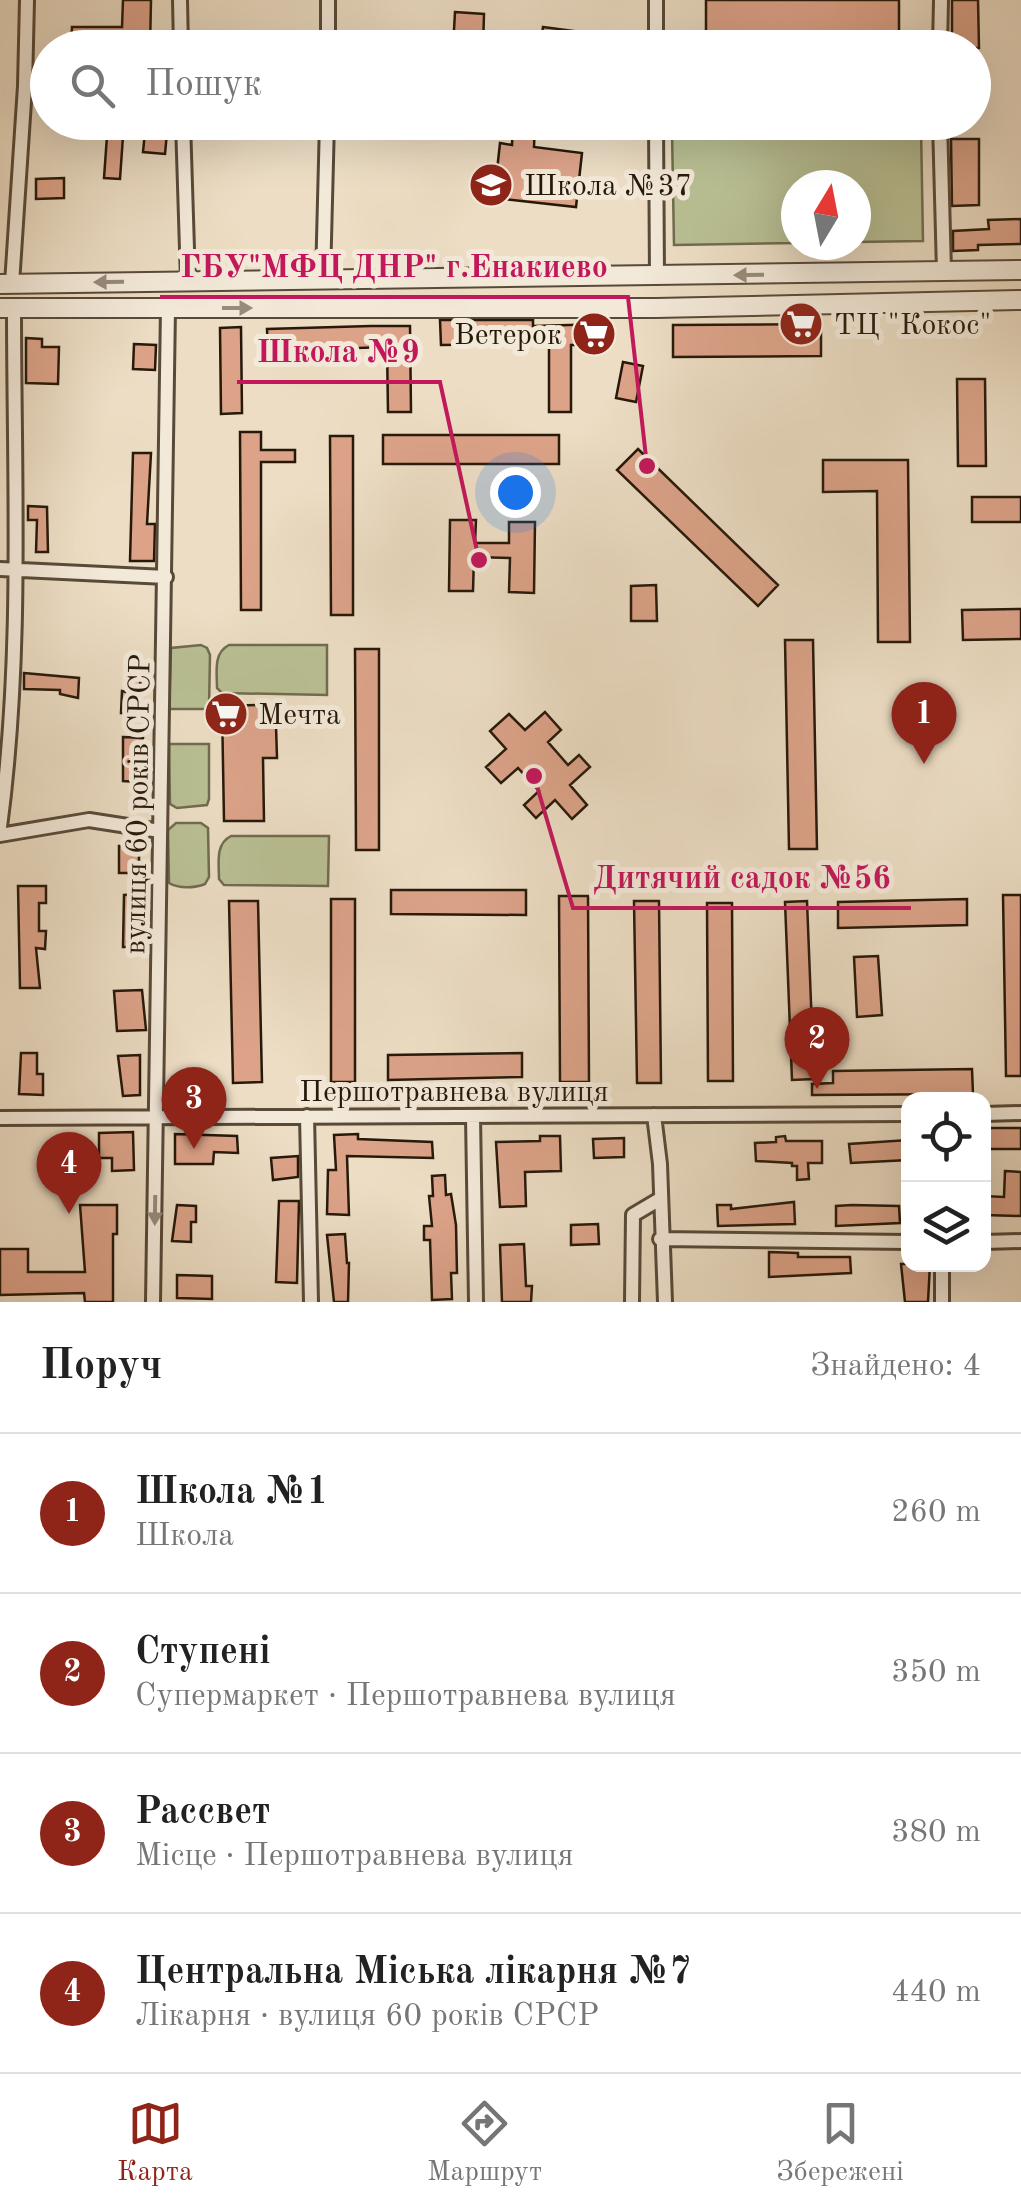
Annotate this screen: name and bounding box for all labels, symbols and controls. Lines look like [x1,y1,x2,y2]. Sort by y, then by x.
search box [30,30,991,140]
icon: search [65,58,120,113]
text: Пошук [145,66,262,104]
school or university icon: Школа №37 [468,162,514,208]
north arrow [781,170,871,260]
place label: Школа №37 [524,172,692,202]
callout: ГБУ"МФЦ ДНР" г.Енакиево [160,235,628,297]
text: ГБУ"МФЦ ДНР" г.Енакиево [180,253,608,285]
one-way arrow [732,267,764,283]
one-way arrow [92,274,124,290]
one-way arrow [222,300,254,316]
supermarket icon: ТЦ "Кокос" [778,301,824,347]
supermarket icon: Ветерок [571,311,617,357]
place label: ТЦ "Кокос" [834,311,991,341]
callout: Школа №9 [237,320,440,382]
place label: Ветерок [454,321,562,351]
text: Школа №9 [257,338,419,370]
your location [490,467,541,518]
street label: вулиця 60 років СРСР [121,653,157,955]
pin: 1 [892,682,956,764]
supermarket icon: Мечта [203,691,249,737]
place label: Мечта [258,701,341,731]
callout: Дитячий садок №56 [573,846,911,908]
text: Дитячий садок №56 [593,864,891,896]
pin: 2 [784,1006,850,1089]
pin: 3 [162,1066,226,1149]
street label: Першотравнева вулиця [299,1078,609,1108]
map controls [901,1092,991,1272]
button: locate [901,1092,991,1182]
pin: 4 [36,1132,102,1214]
button: layers [901,1182,991,1272]
one-way arrow [146,1194,162,1226]
text: Поруч [40,1346,162,1388]
text: Знайдено: 4 [810,1351,981,1383]
text: Школа №1 [135,1474,329,1512]
text: 1 [63,1497,82,1529]
text: 260 m [891,1497,981,1529]
text: Школа [135,1521,234,1553]
text: Ступені [135,1634,271,1672]
text: 2 [63,1657,82,1689]
text: 350 m [891,1657,981,1689]
text: Супермаркет · Першотравнева вулиця [135,1681,676,1713]
text: Рассвет [135,1794,271,1832]
text: 3 [63,1817,82,1849]
text: 380 m [891,1817,981,1849]
text: Місце · Першотравнева вулиця [135,1841,574,1873]
text: Центральна Міська лікарня №7 [135,1954,691,1992]
text: 4 [63,1977,82,2009]
text: 440 m [891,1977,981,2009]
text: Лікарня · вулиця 60 років СРСР [135,2001,599,2033]
tab: Карта [117,2096,193,2191]
tab: Маршрут [427,2096,542,2191]
tab: Збережені [776,2096,904,2191]

